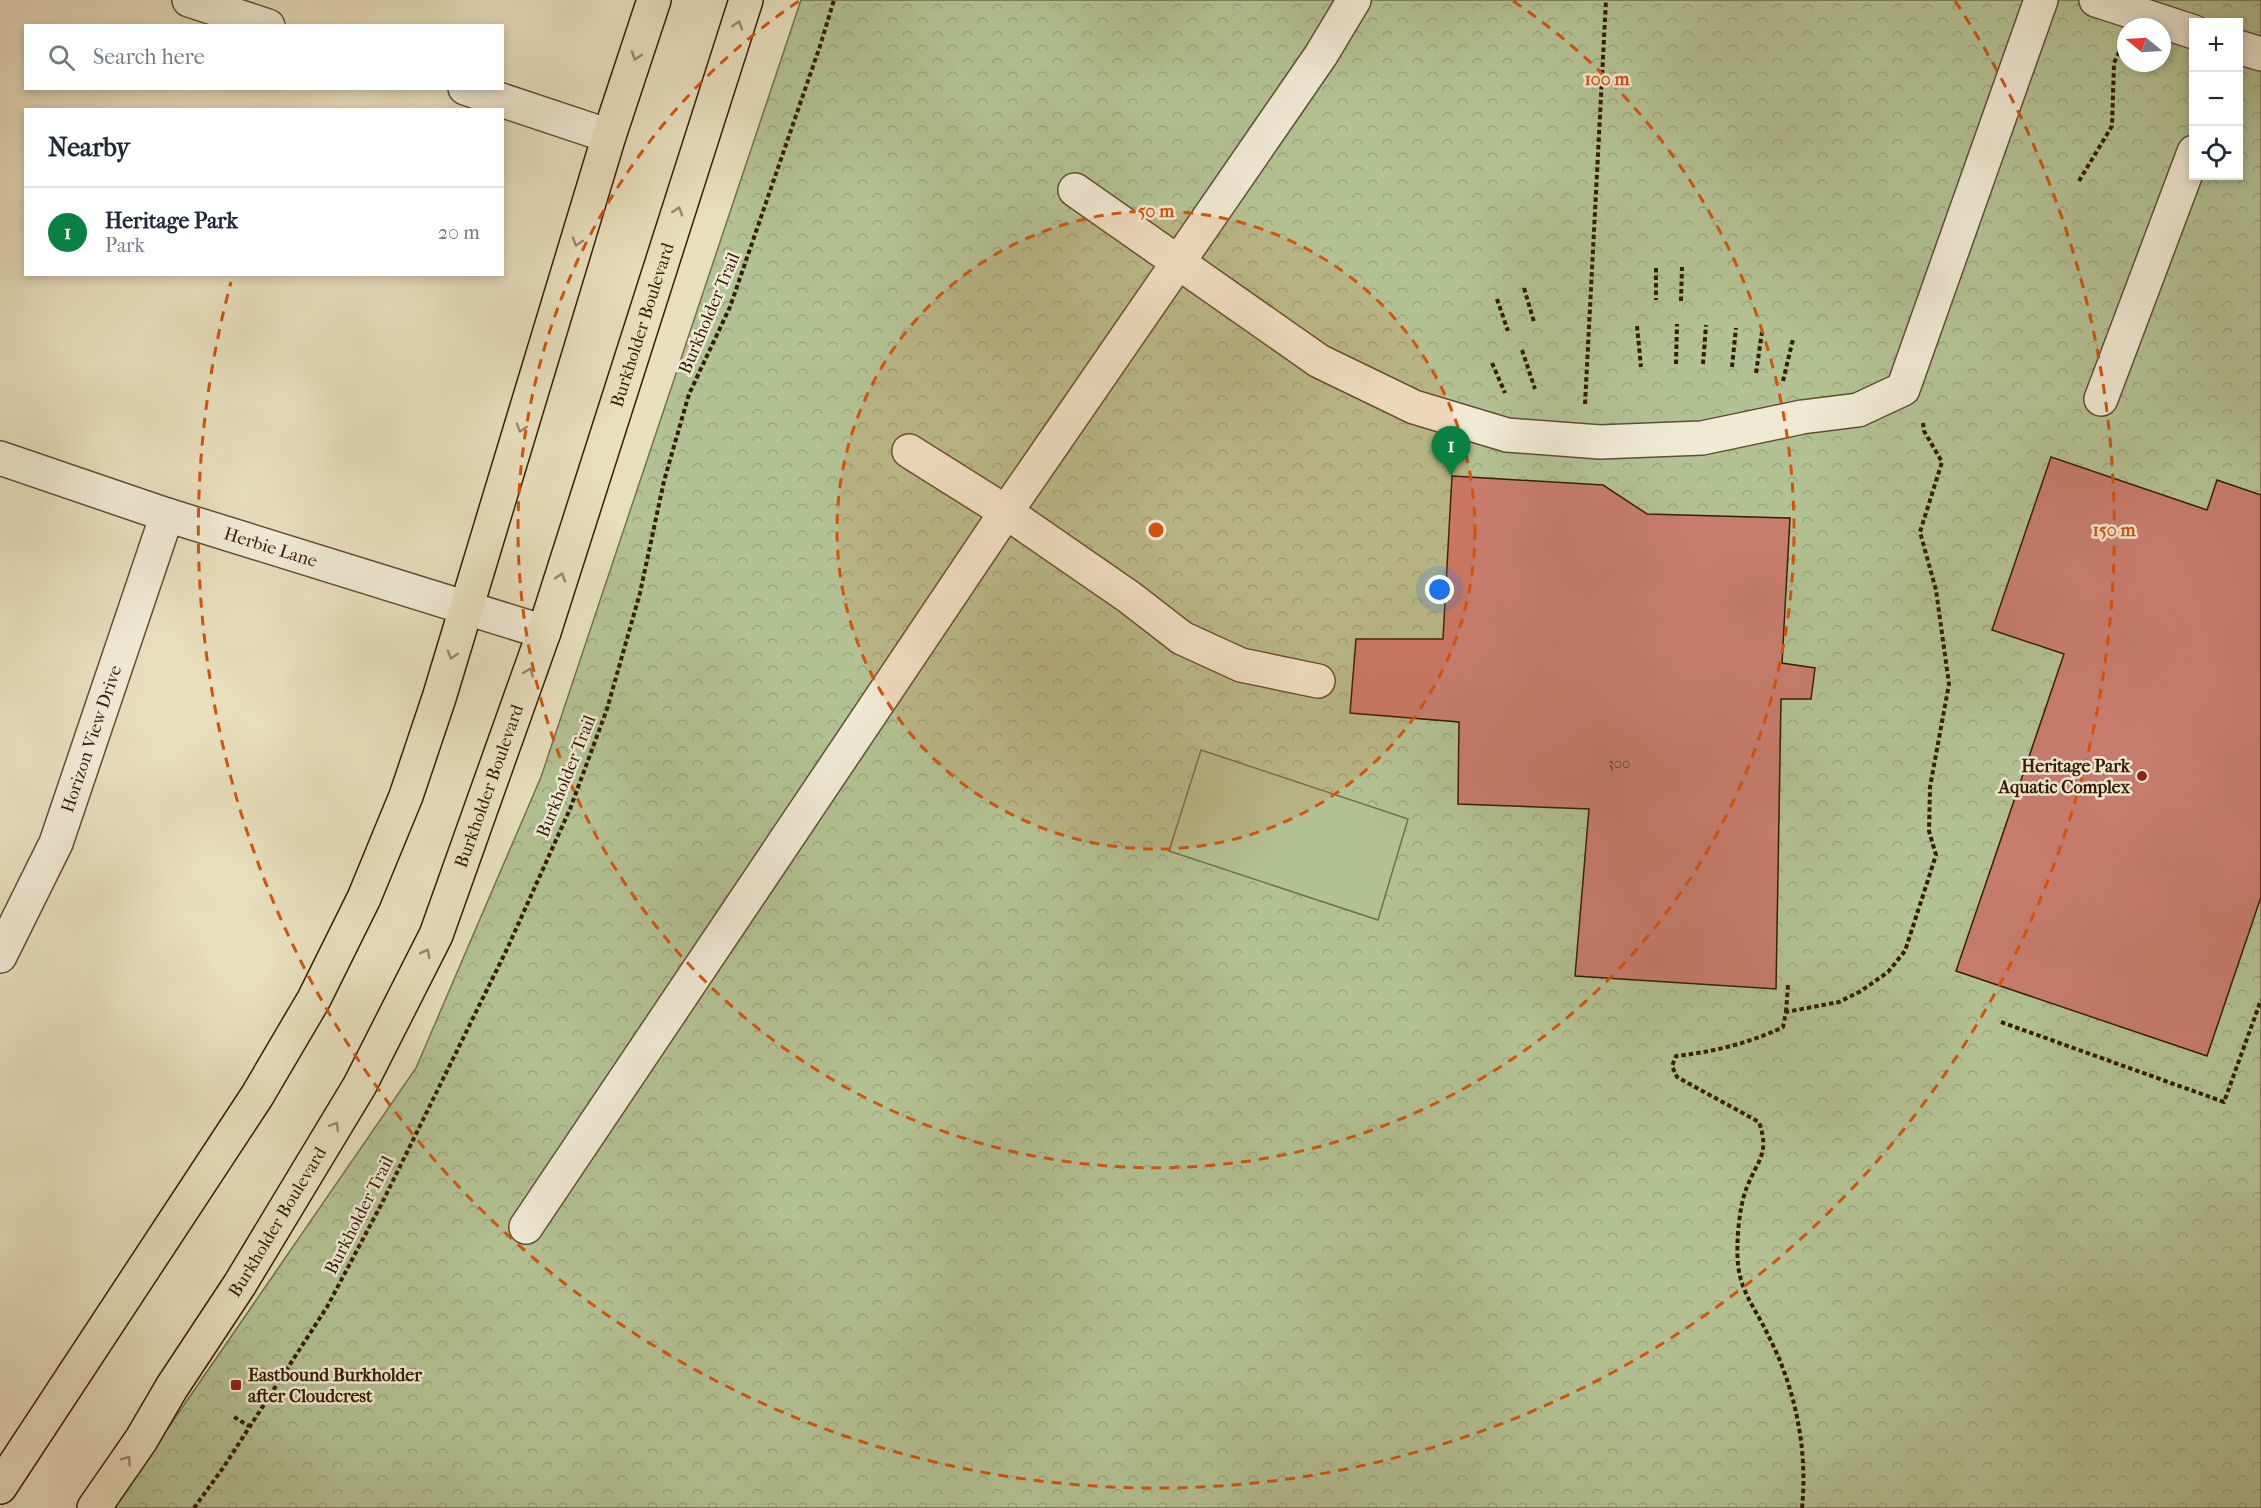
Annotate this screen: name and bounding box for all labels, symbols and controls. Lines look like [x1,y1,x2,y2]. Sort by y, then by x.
north arrow [2117,18,2171,72]
map controls [2189,18,2243,180]
button: + [2189,18,2243,72]
one-way arrow [731,20,743,31]
search box [24,24,504,90]
icon: search [45,41,78,74]
text: Search here [93,44,205,70]
one-way arrow [630,50,643,61]
text: 100 m [1584,69,1631,90]
button: − [2189,72,2243,126]
button: locate [2189,126,2243,180]
text: Nearby [48,132,130,163]
text: 50 m [1138,201,1175,222]
one-way arrow [671,206,684,217]
text: Heritage Park [105,208,238,234]
text: 1 [64,221,71,244]
text: 20 m [438,221,480,244]
text: Park [105,234,145,257]
one-way arrow [572,236,584,247]
street label: Burkholder Boulevard [606,240,679,410]
street label: Burkholder Trail [674,249,745,377]
one-way arrow [516,422,528,433]
pin: 1 [1432,426,1470,476]
centre of rings [1146,520,1166,540]
text: 150 m [2093,520,2136,541]
street label: Herbie Lane [221,523,320,572]
one-way arrow [554,572,567,583]
your location [1425,575,1454,604]
one-way arrow [447,649,459,660]
street label: Horizon View Drive [57,663,126,815]
one-way arrow [522,667,535,678]
street label: Burkholder Boulevard [451,702,528,871]
street label: Burkholder Trail [532,712,601,840]
house number: 300 [1608,754,1630,772]
place label: Heritage Park Aquatic Complex [1997,756,2131,798]
marker: Heritage Park Aquatic Complex [2135,769,2149,783]
one-way arrow [419,949,430,960]
one-way arrow [328,1122,340,1132]
street label: Burkholder Boulevard [224,1143,331,1301]
street label: Burkholder Trail [321,1153,398,1278]
place label: Eastbound Burkholder after Cloudcrest [248,1365,422,1407]
marker: Eastbound Burkholder after Cloudcrest [229,1378,243,1392]
one-way arrow [120,1456,131,1467]

